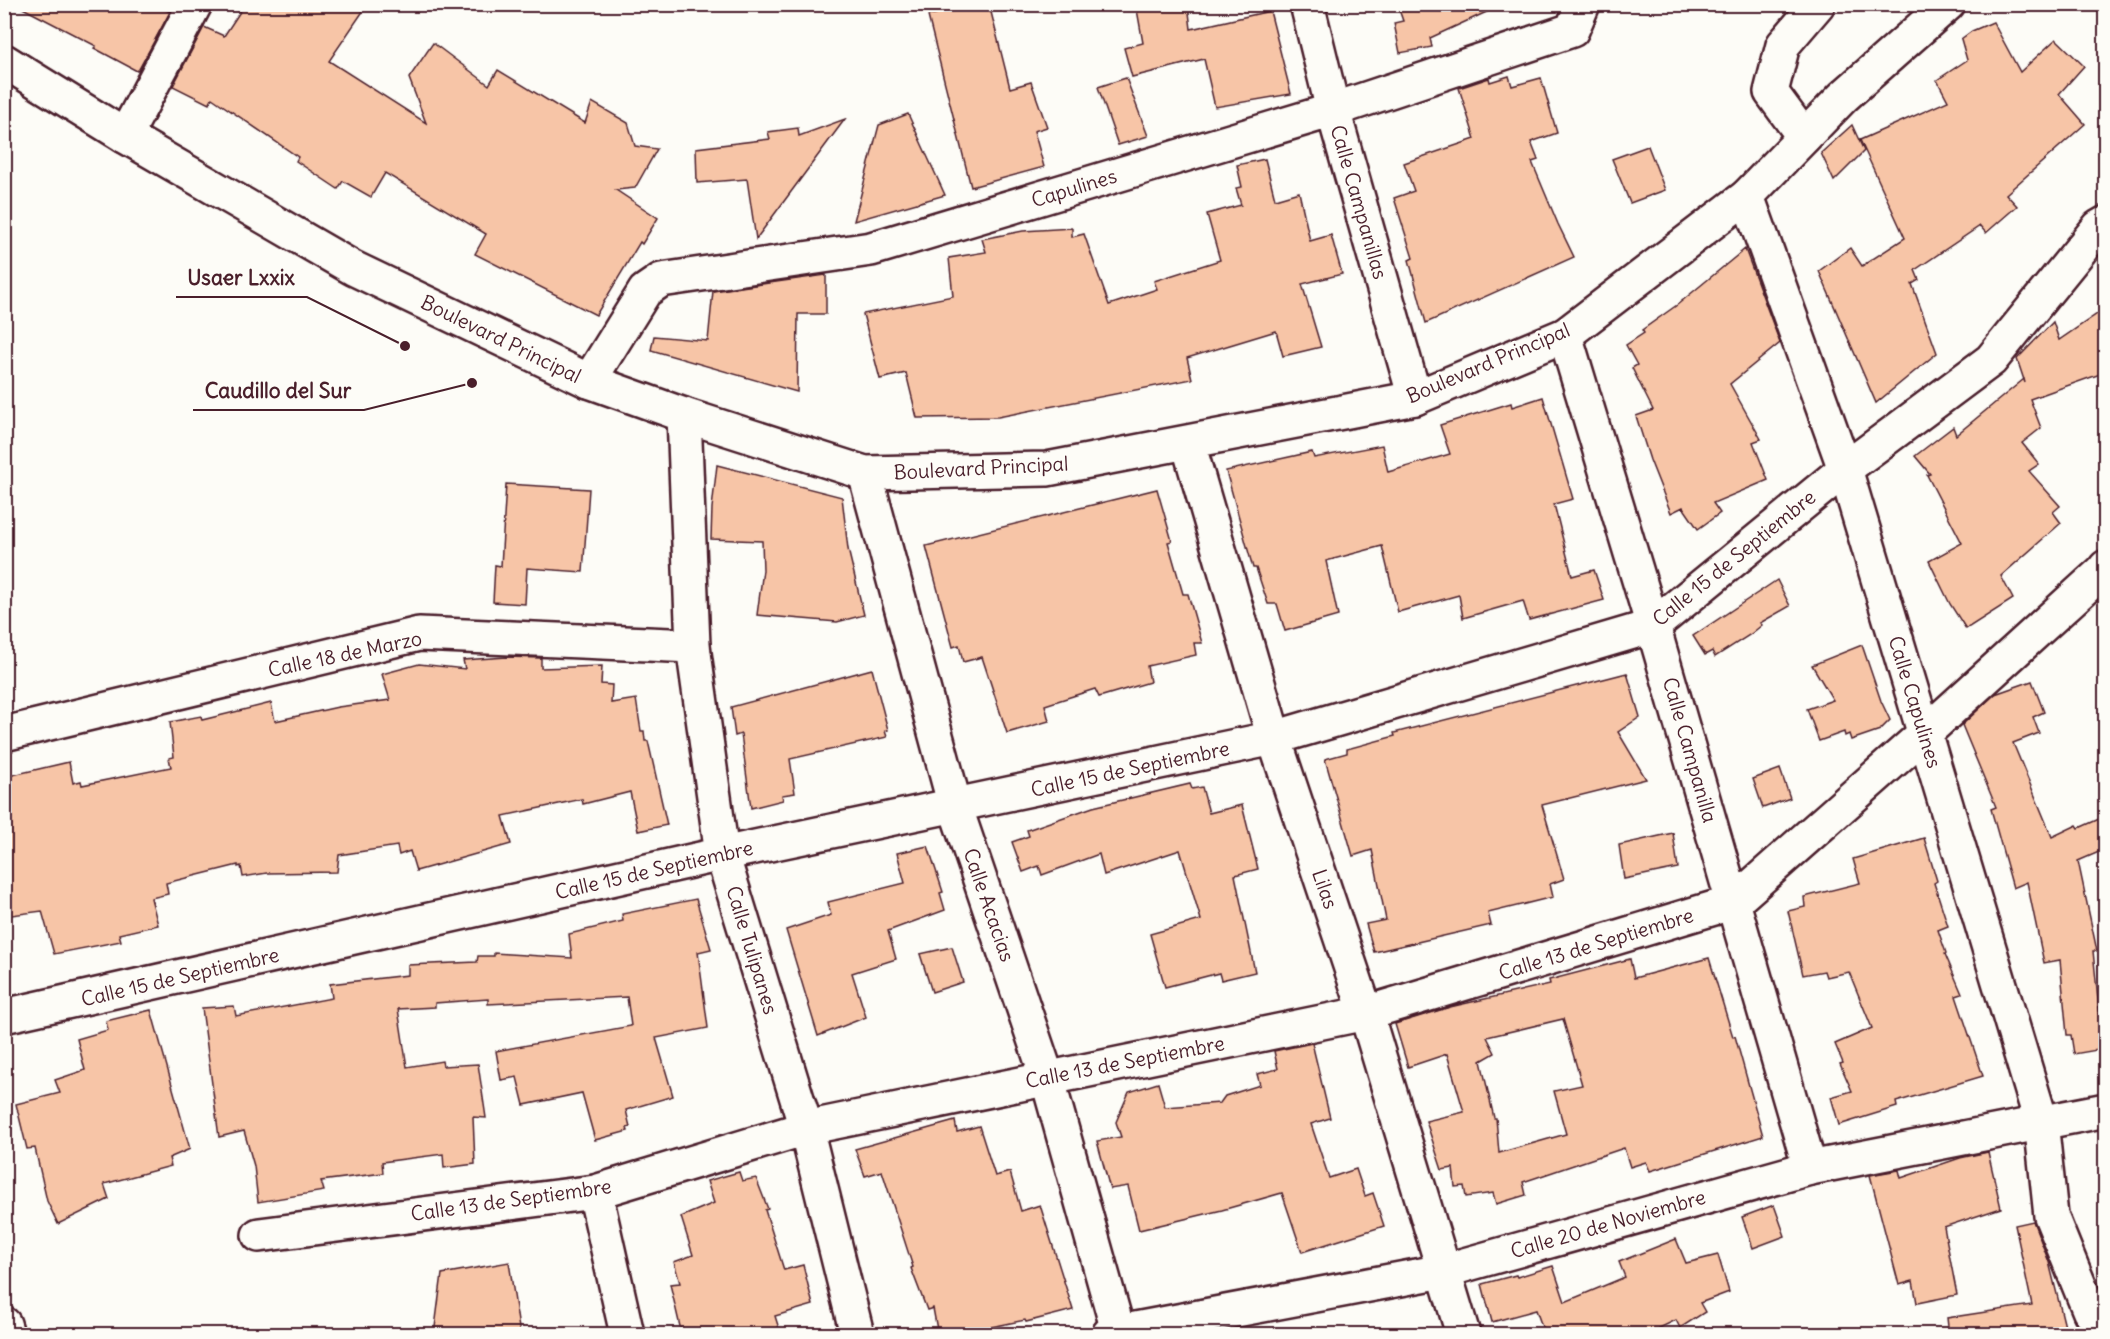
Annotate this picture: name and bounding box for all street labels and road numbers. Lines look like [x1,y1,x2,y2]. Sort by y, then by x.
street label: Calle Campanillas [1326,122,1393,282]
street label: Capulines [1028,163,1120,212]
street label: Boulevard Principal [417,289,585,388]
street label: Boulevard Principal [1402,317,1573,408]
street label: Boulevard Principal [893,450,1069,485]
street label: Calle 15 de Septiembre [1647,484,1820,631]
street label: Calle 18 de Marzo [266,625,424,682]
street label: Calle Capulines [1884,633,1947,771]
street label: Calle Campanilla [1658,674,1723,825]
street label: Calle 15 de Septiembre [1028,735,1231,802]
street label: Calle 15 de Septiembre [552,835,755,904]
street label: Calle Acacias [958,845,1021,965]
street label: Lilas [1307,866,1344,912]
street label: Calle Tulipanes [721,883,784,1017]
street label: Calle 13 de Septiembre [1495,902,1696,985]
street label: Calle 15 de Septiembre [78,942,281,1011]
street label: Calle 13 de Septiembre [1023,1030,1227,1093]
street label: Calle 13 de Septiembre [409,1173,613,1226]
street label: Calle 20 de Noviembre [1507,1184,1708,1263]

